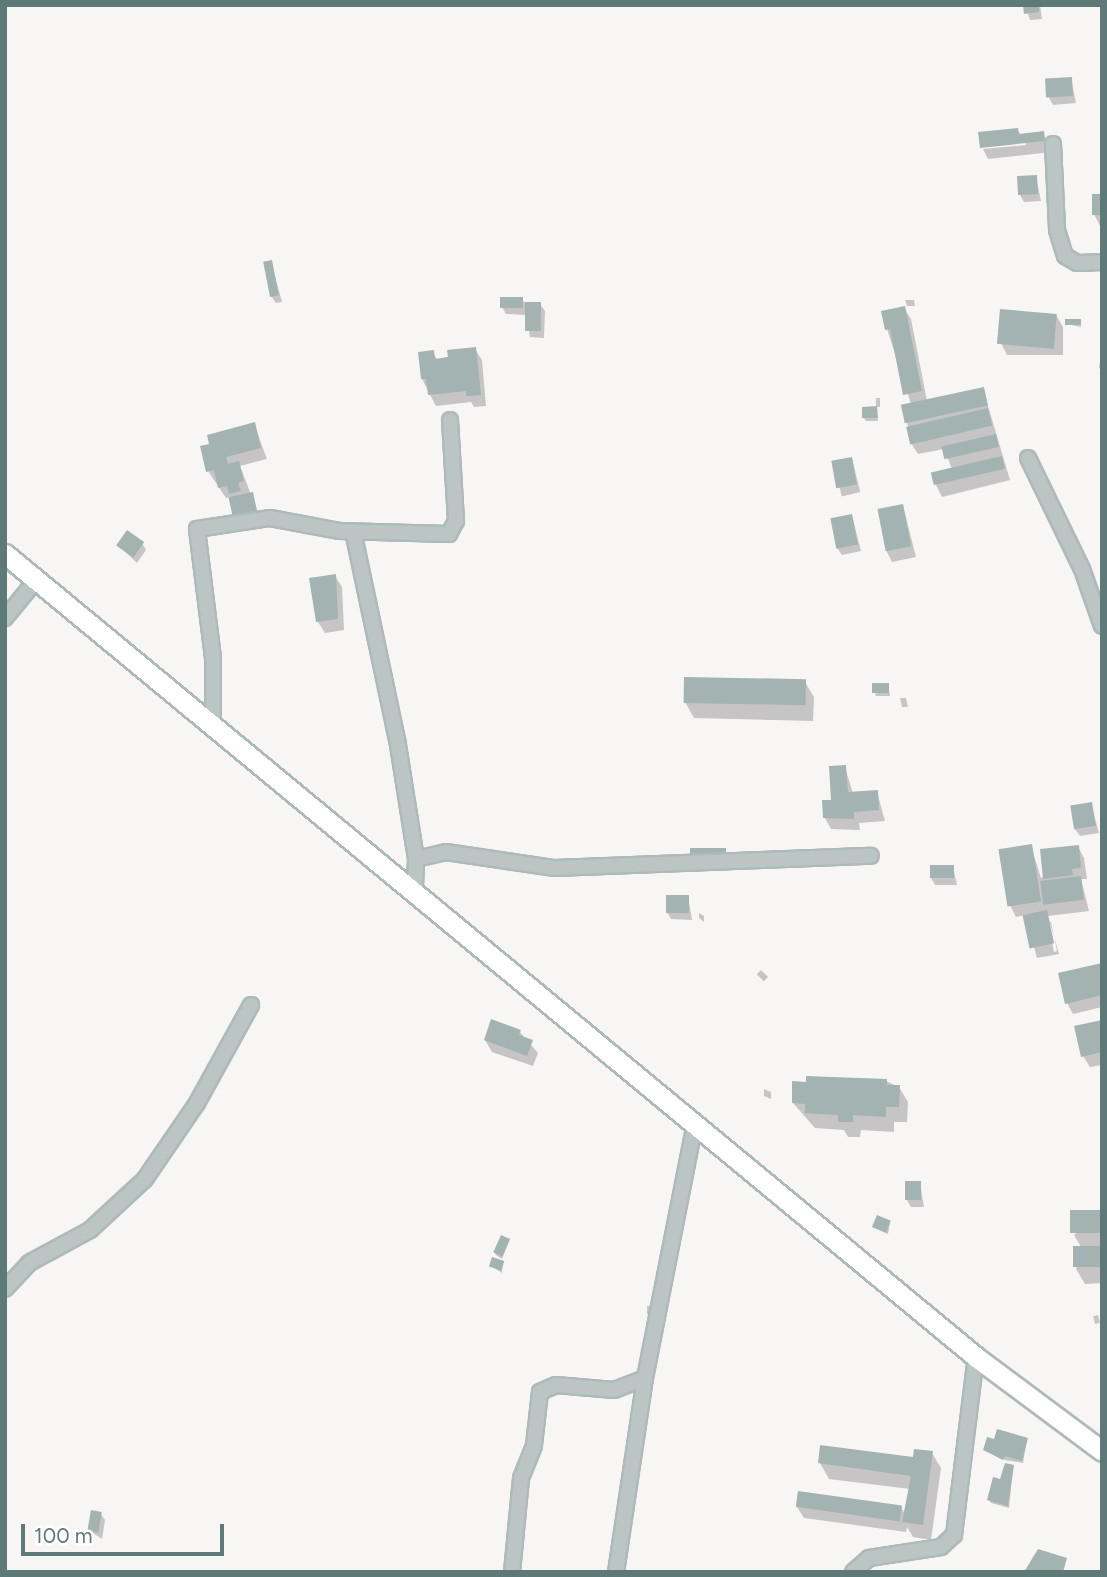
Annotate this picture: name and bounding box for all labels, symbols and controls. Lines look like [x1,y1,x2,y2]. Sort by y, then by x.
scale bar [24,1510,228,1554]
text: 100 m [34,1523,93,1548]

